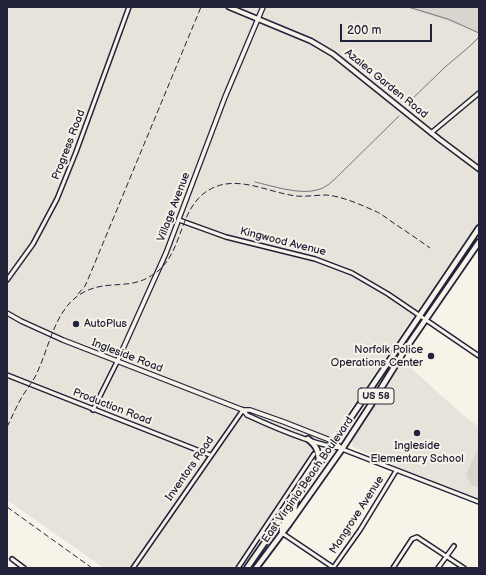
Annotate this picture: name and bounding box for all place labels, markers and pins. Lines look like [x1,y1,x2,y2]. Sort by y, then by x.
place label: AutoPlus [84,317,127,331]
marker: AutoPlus [71,319,81,329]
place label: Norfolk Police Operations Center [331,343,423,369]
marker: Norfolk Police Operations Center [426,351,436,361]
marker: Ingleside Elementary School [412,428,422,438]
place label: Ingleside Elementary School [370,439,464,465]

